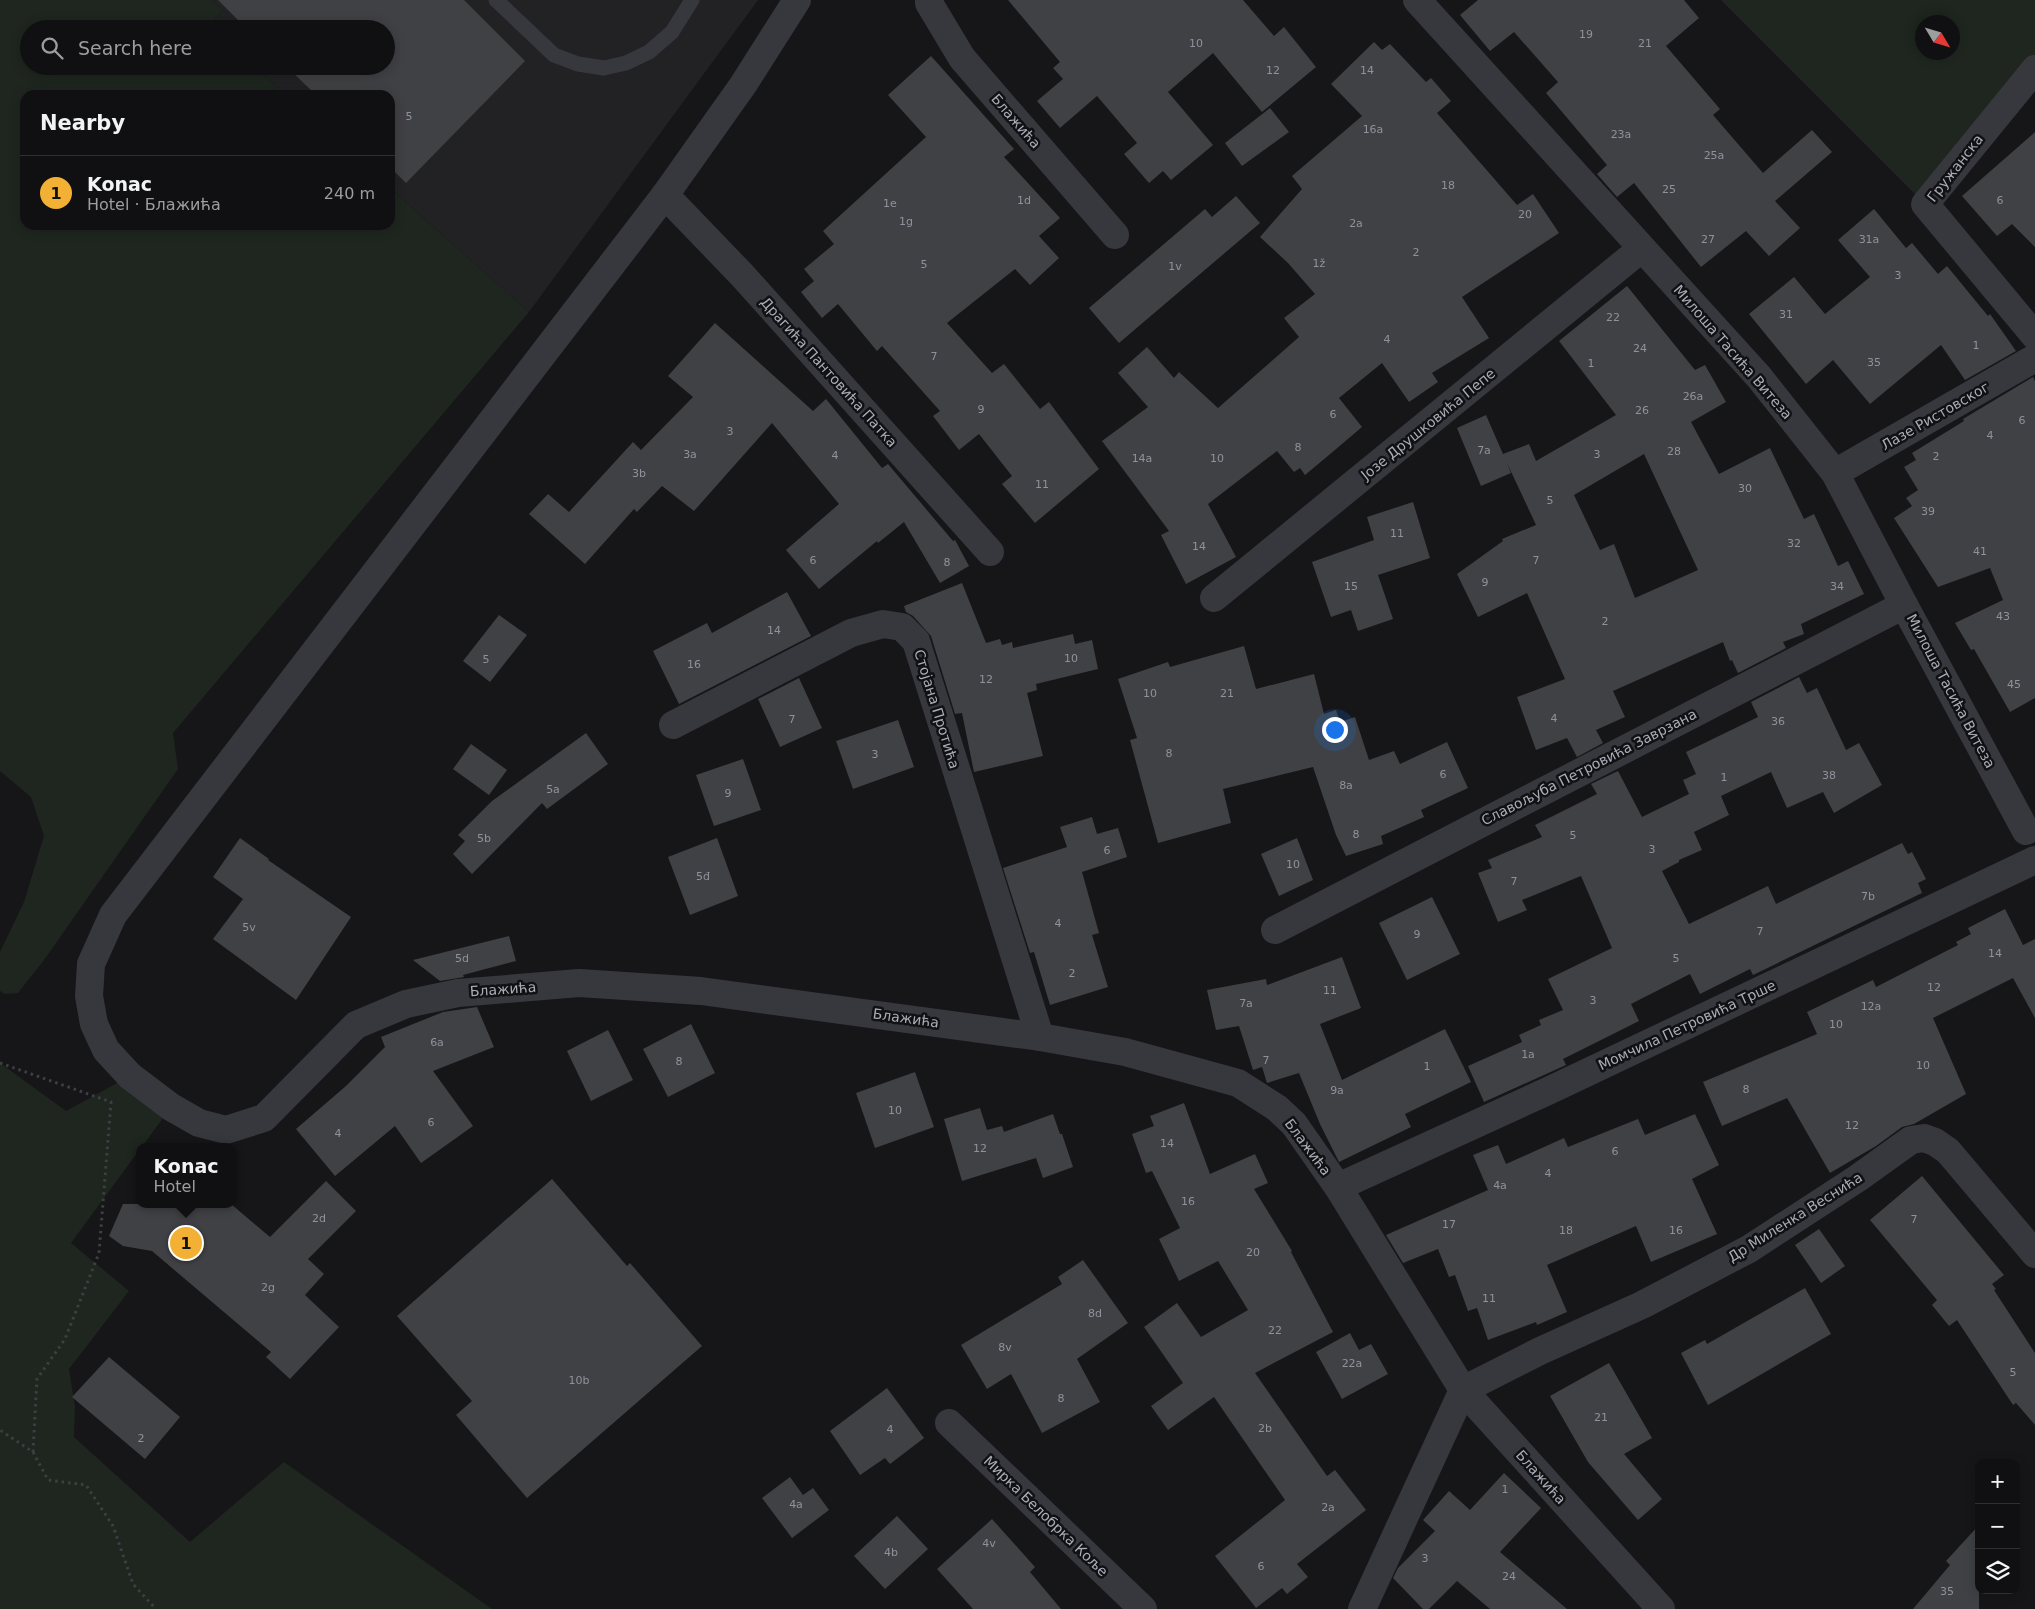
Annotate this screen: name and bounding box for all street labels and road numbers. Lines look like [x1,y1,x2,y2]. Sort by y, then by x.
street label: Блажића [988,91,1044,151]
street label: Гружанска [1924,131,1986,205]
street label: Милоша Тасића Витеза [1671,282,1795,422]
street label: Драгића Пантовића Патка [758,294,900,450]
street label: Јозе Друшковића Пепе [1357,365,1498,484]
street label: Лазе Ристовског [1878,379,1992,453]
street label: Милоша Тасића Витеза [1904,611,1998,771]
street label: Стојана Протића [911,647,963,771]
street label: Славољуба Петровића Заврзана [1479,706,1699,828]
street label: Момчила Петровића Трше [1596,977,1778,1073]
street label: Блажића [469,979,537,999]
street label: Блажића [872,1005,940,1031]
street label: Блажића [1282,1116,1334,1178]
street label: Др Миленка Веснића [1725,1169,1865,1265]
street label: Блажића [1513,1447,1569,1507]
street label: Мирка Белобрка Коље [981,1453,1111,1579]

